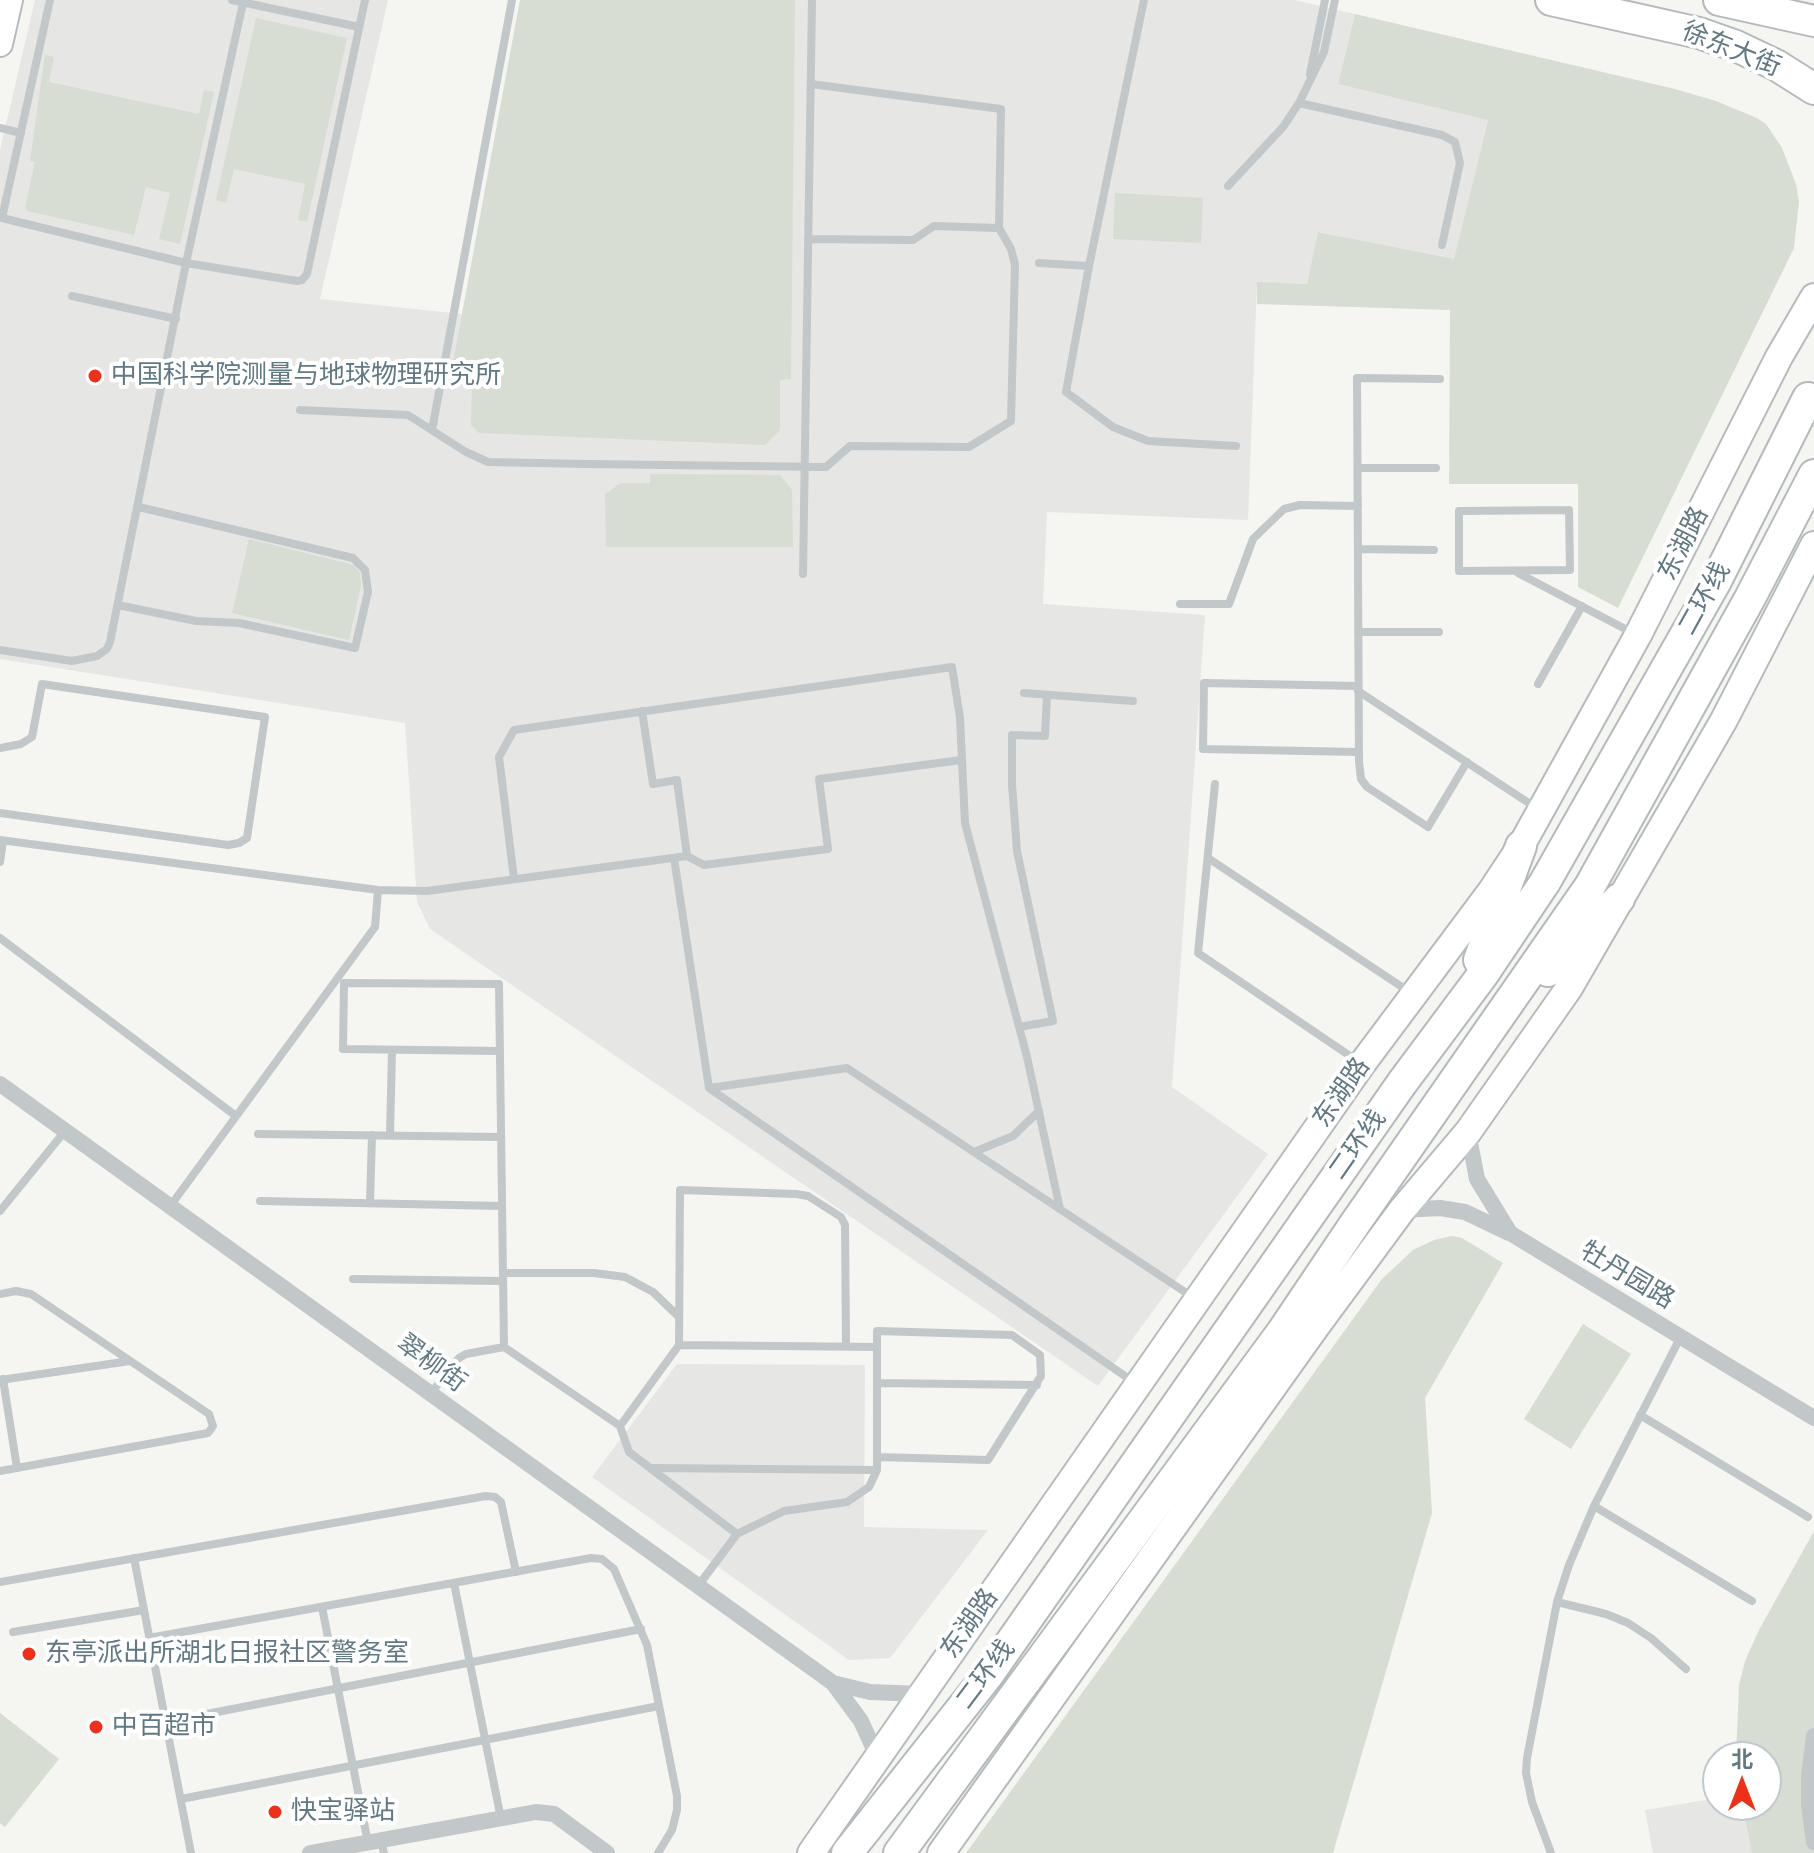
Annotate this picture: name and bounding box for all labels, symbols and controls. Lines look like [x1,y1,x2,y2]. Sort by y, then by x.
street label: 徐东大街 [1677,16,1785,84]
place label: 中国科学院测量与地球物理研究所 [111,360,501,392]
marker: 中国科学院测量与地球物理研究所 [86,367,104,385]
street label: 东湖路 [1652,502,1716,586]
street label: 二环线 [1672,557,1738,641]
street label: 东湖路 [1307,1052,1377,1134]
street label: 二环线 [1323,1104,1393,1186]
street label: 牡丹园路 [1574,1236,1680,1316]
street label: 翠柳街 [390,1328,472,1400]
street label: 东湖路 [935,1583,1005,1665]
street label: 二环线 [950,1634,1022,1716]
place label: 东亭派出所湖北日报社区警务室 [45,1638,409,1670]
marker: 东亭派出所湖北日报社区警务室 [20,1645,38,1663]
place label: 中百超市 [112,1711,216,1743]
marker: 中百超市 [87,1718,105,1736]
north arrow [1702,1741,1782,1821]
text: 北 [1731,1745,1753,1773]
place label: 快宝驿站 [291,1796,395,1828]
marker: 快宝驿站 [266,1803,284,1821]

